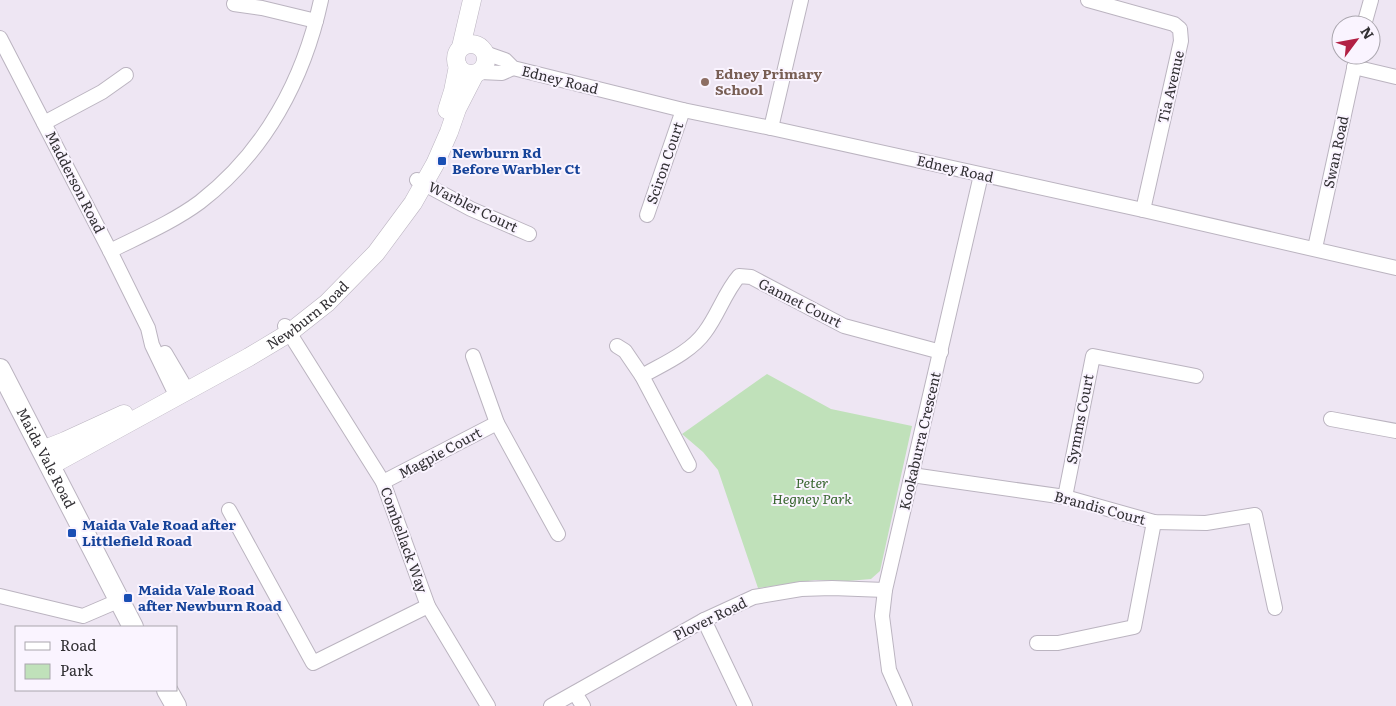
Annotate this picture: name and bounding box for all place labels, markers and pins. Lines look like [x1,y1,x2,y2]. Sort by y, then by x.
place label: Edney Primary School [715,63,823,99]
marker: Edney Primary School [699,76,711,88]
place label: Newburn Rd Before Warbler Ct [452,142,581,178]
marker: Newburn Rd Before Warbler Ct [436,155,448,167]
place label: Maida Vale Road after Littlefield Road [82,514,237,550]
marker: Maida Vale Road after Littlefield Road [66,527,78,539]
place label: Maida Vale Road after Newburn Road [138,579,282,615]
marker: Maida Vale Road after Newburn Road [122,592,134,604]

